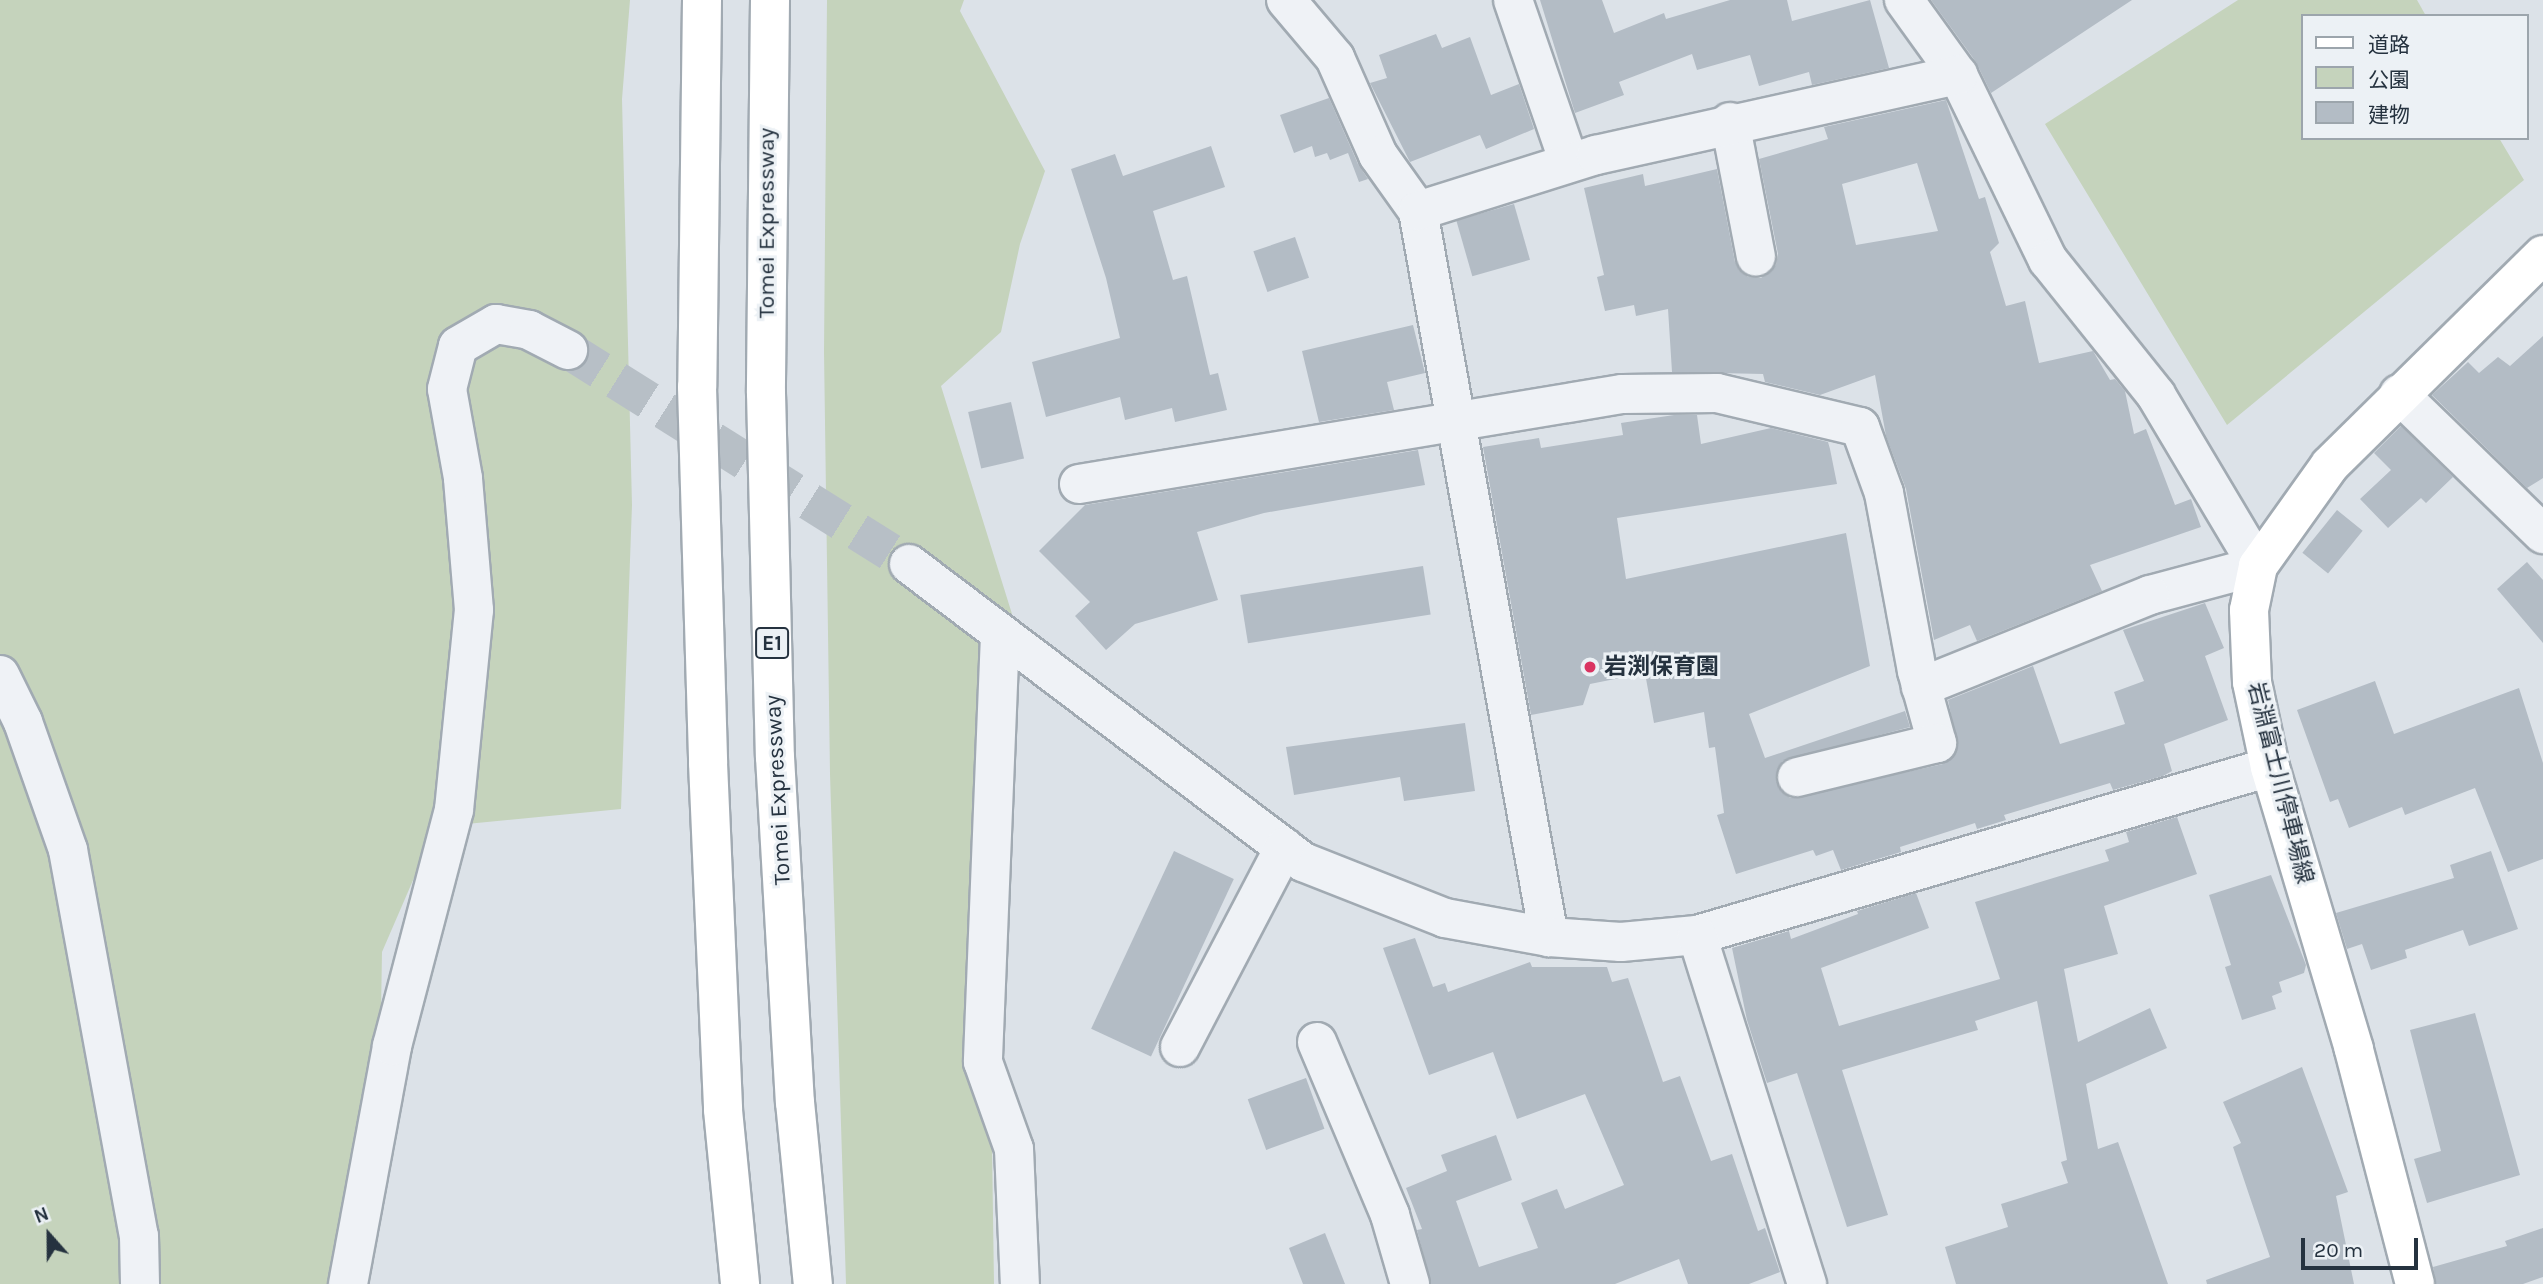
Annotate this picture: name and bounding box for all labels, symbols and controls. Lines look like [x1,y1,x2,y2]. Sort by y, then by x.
legend [2302,14,2529,140]
text: 道路 [2368,33,2410,57]
text: 公園 [2368,68,2410,92]
text: 建物 [2368,103,2410,127]
street label: Tomei Expressway [753,128,781,318]
road number: E1 [754,626,790,660]
place label: 岩渕保育園 [1604,653,1719,681]
marker: 岩渕保育園 [1582,659,1598,675]
street label: 岩淵富士川停車場線 [2242,679,2318,887]
street label: Tomei Expressway [759,694,797,886]
north arrow [14,1200,84,1270]
text: N [31,1203,52,1228]
scale bar [2305,1224,2422,1268]
text: 20 m [2314,1238,2363,1262]

